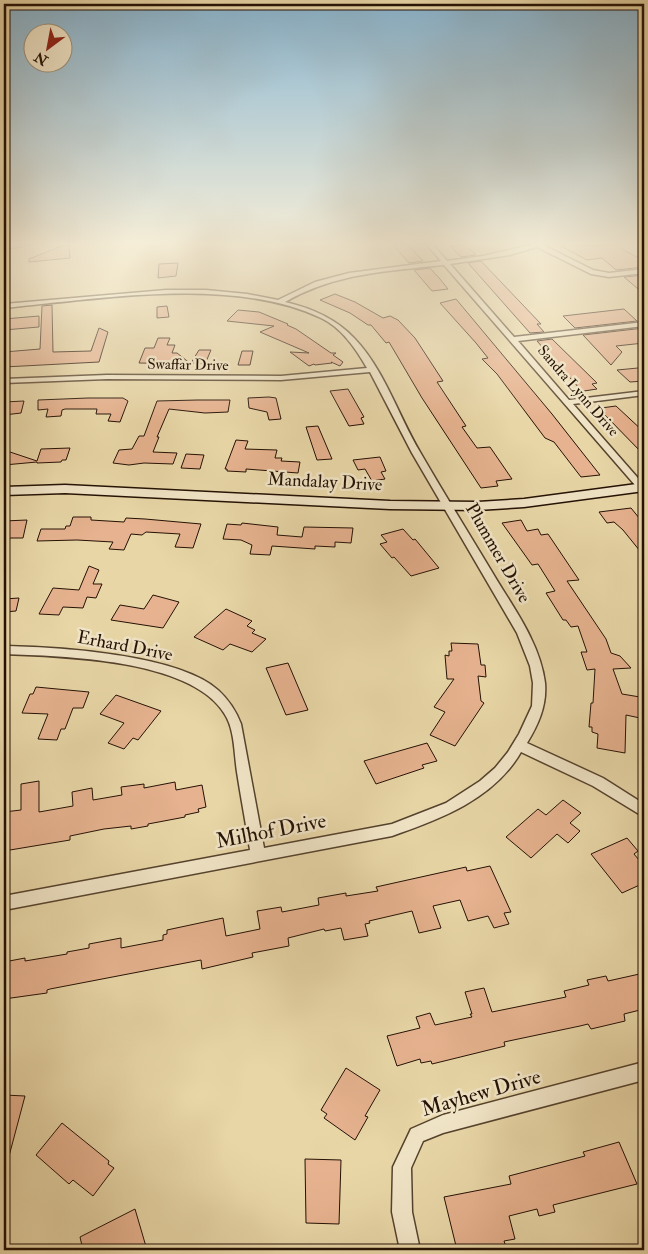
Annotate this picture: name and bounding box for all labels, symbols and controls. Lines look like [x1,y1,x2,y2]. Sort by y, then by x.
north arrow [22,22,72,72]
text: N [31,48,52,70]
street label: Sandra Lynn Drive [533,341,623,441]
street label: Swaffar Drive [147,355,229,375]
street label: Mandalay Drive [267,468,383,497]
street label: Plummer Drive [460,499,536,607]
street label: Erhard Drive [75,625,175,667]
street label: Milhof Drive [214,807,329,855]
street label: Mayhew Drive [418,1063,544,1123]

